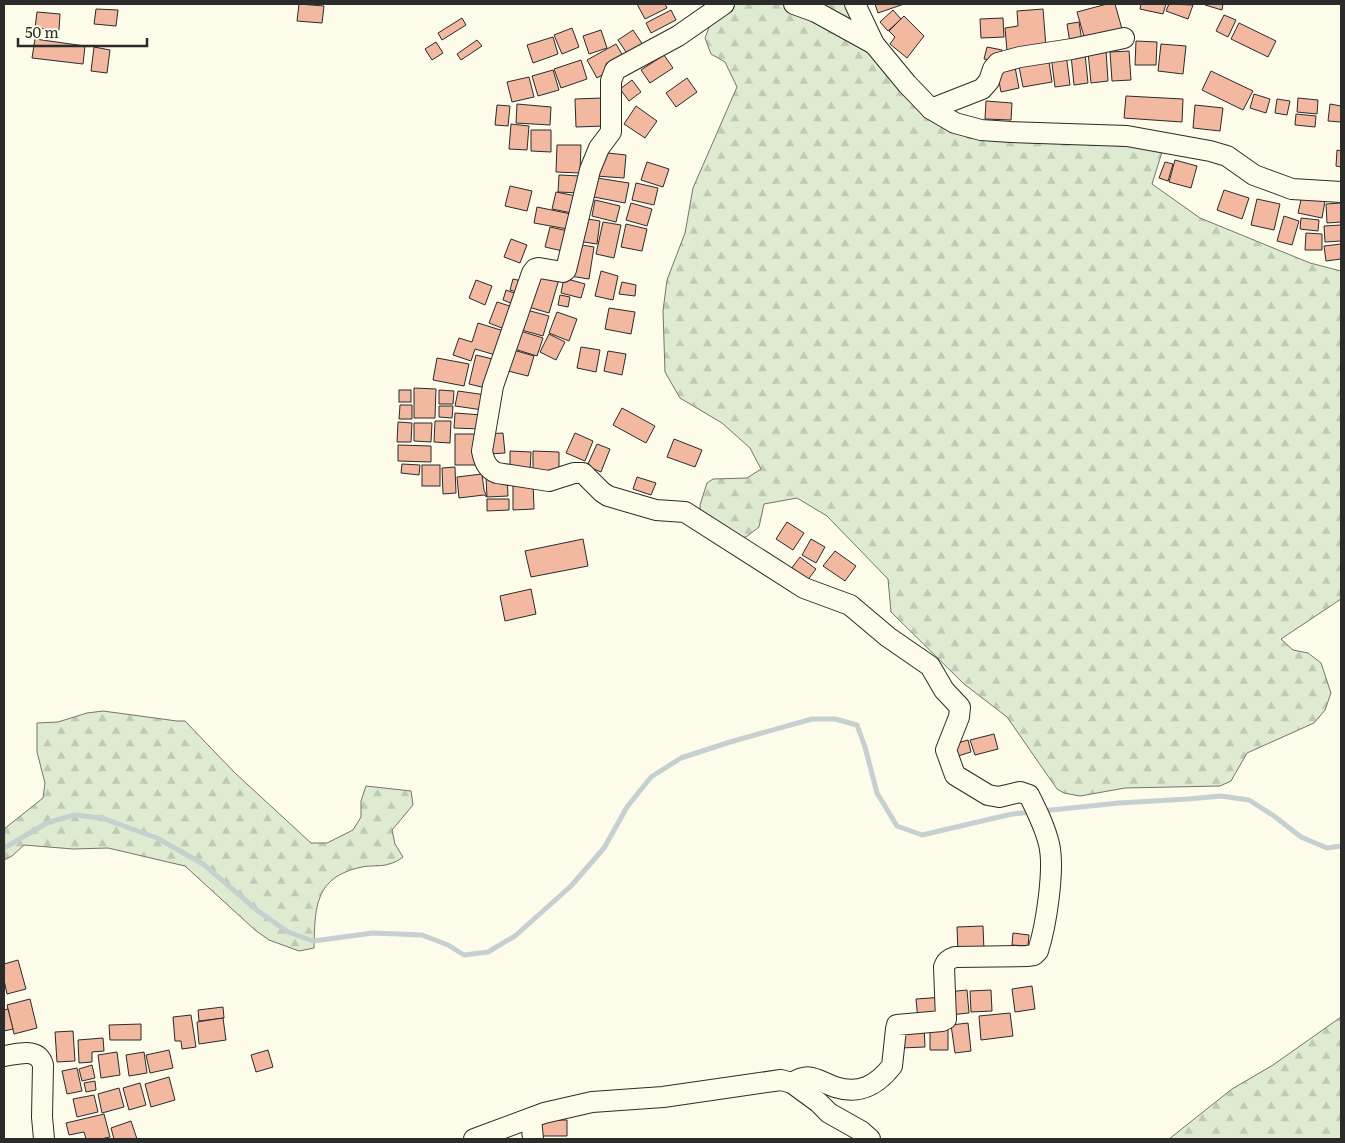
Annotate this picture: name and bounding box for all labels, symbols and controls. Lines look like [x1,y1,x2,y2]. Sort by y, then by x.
scale bar [18,15,146,47]
text: 50 m [25,20,59,43]

